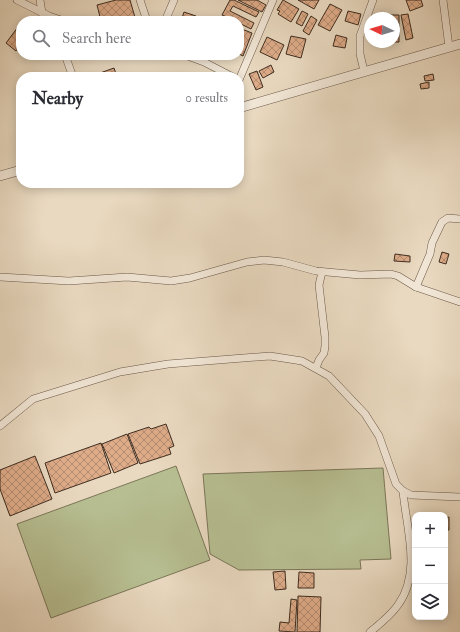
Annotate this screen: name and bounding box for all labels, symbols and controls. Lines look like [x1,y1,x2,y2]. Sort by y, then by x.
north arrow [364,12,400,48]
search box [16,16,244,60]
icon: search [30,27,52,49]
text: Search here [62,29,131,48]
text: Nearby [32,88,83,109]
text: 0 results [185,90,228,106]
map controls [412,512,448,620]
button: + [412,512,448,548]
button: − [412,548,448,584]
button: layers [412,584,448,620]

